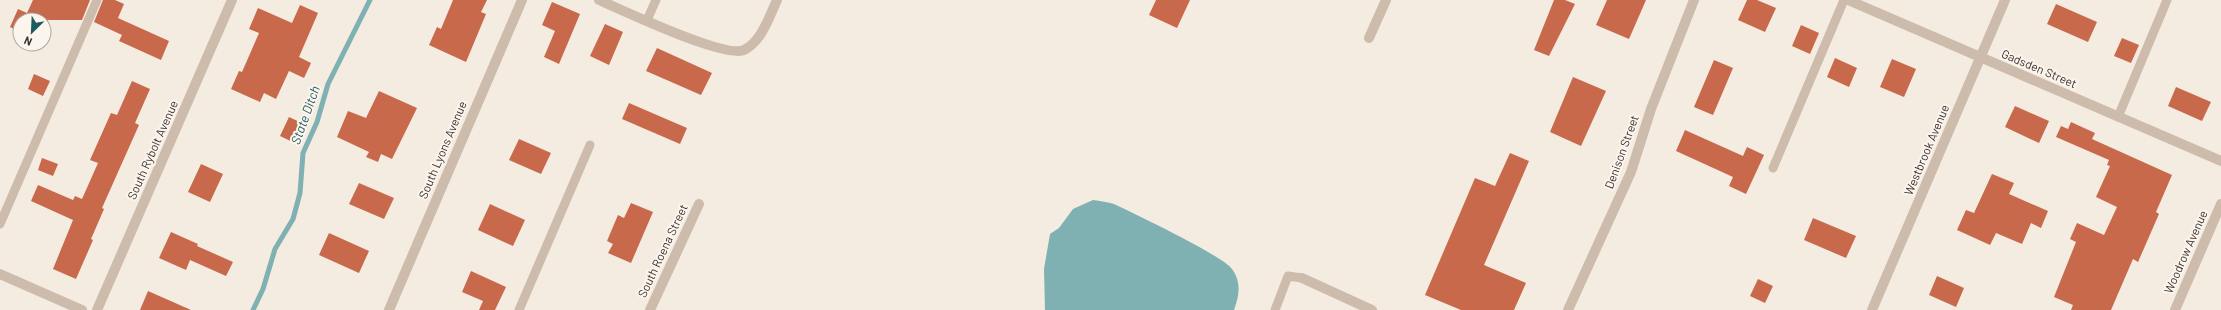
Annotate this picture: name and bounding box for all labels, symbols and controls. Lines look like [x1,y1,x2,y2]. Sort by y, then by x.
north arrow [12,12,52,52]
text: N [22,34,34,49]
street label: Gadsden Street [2000,46,2079,90]
water label: State Ditch [287,83,323,146]
street label: South Rybolt Avenue [124,98,180,201]
street label: South Lyons Avenue [415,99,469,200]
street label: Westbrook Avenue [1901,102,1951,197]
street label: Denison Street [1601,113,1641,190]
street label: South Roena Street [634,202,690,299]
street label: Woodrow Avenue [2161,208,2210,295]

